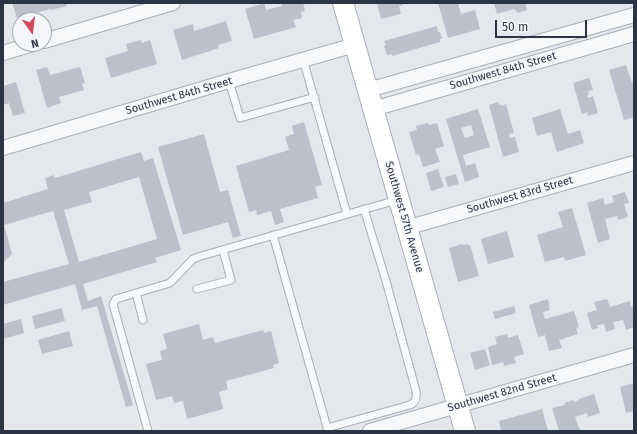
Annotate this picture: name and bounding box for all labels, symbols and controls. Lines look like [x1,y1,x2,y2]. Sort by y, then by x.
north arrow [12,12,52,52]
scale bar [497,12,589,38]
text: 50 m [502,20,528,34]
text: N [30,36,40,50]
street label: Southwest 84th Street [448,49,558,93]
street label: Southwest 84th Street [124,74,234,118]
street label: Southwest 57th Avenue [382,160,426,274]
street label: Southwest 83rd Street [465,174,575,216]
street label: Southwest 82nd Street [446,371,558,415]

